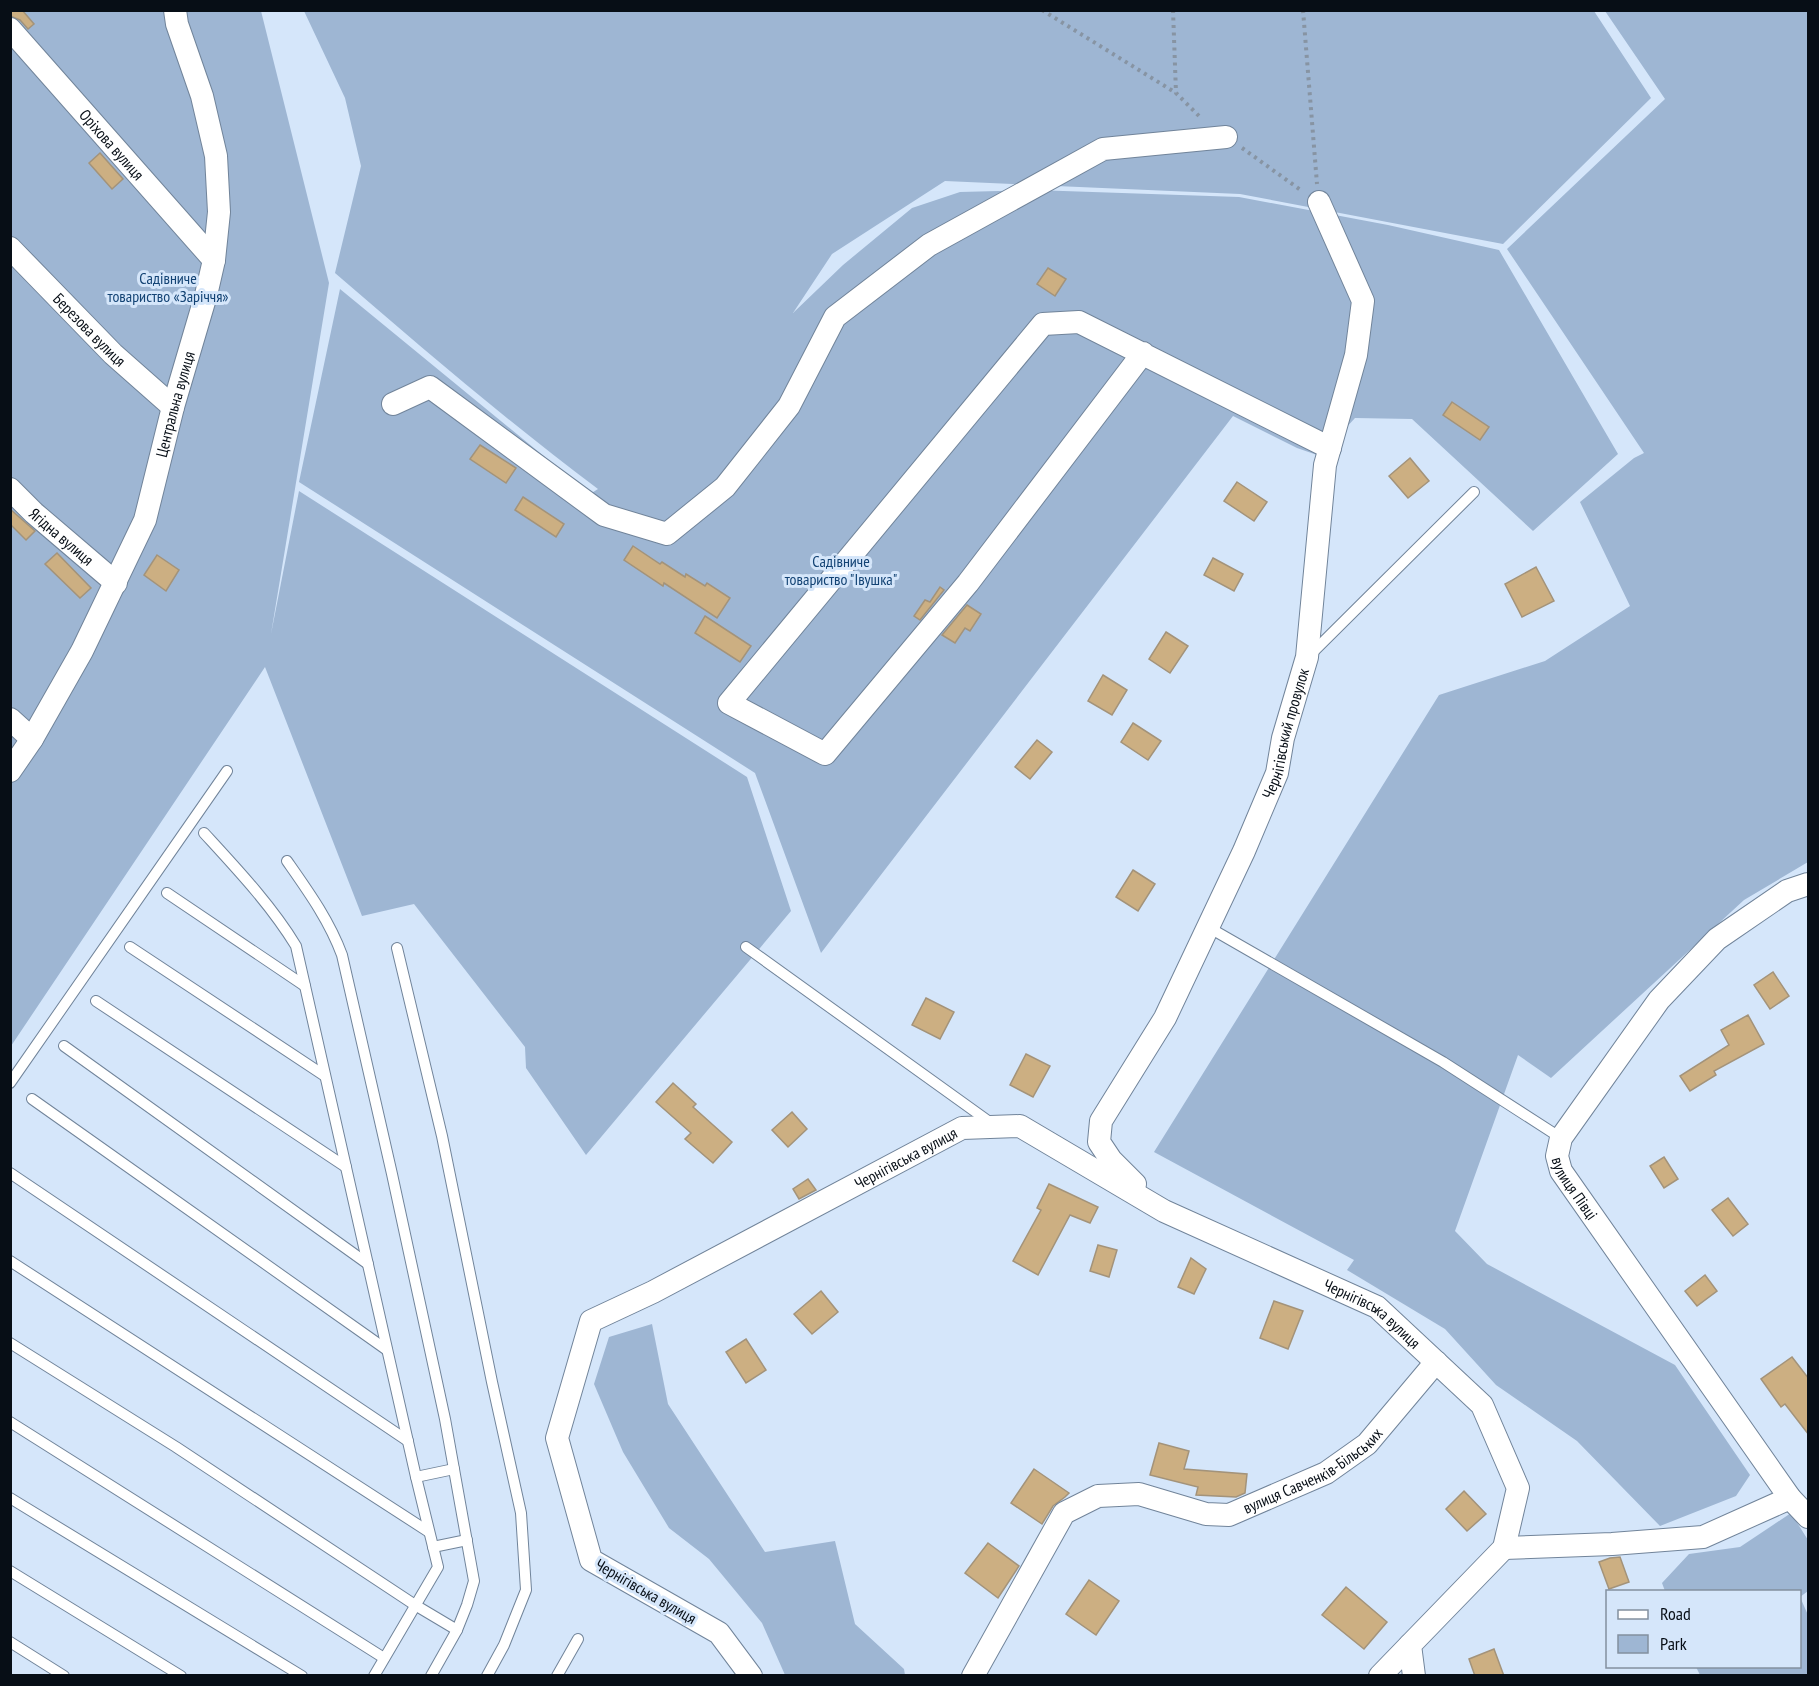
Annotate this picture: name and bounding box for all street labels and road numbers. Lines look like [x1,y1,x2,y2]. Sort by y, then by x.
street label: Оріхова вулиця [75,105,149,184]
street label: Березова вулиця [49,289,130,371]
street label: Центральна вулиця [151,349,199,459]
street label: Ягідна вулиця [25,503,98,570]
street label: Чернігівський провулок [1257,665,1313,801]
street label: Чернігівська вулиця [851,1122,960,1193]
street label: вулиця Півці [1548,1155,1602,1224]
street label: Чернігівська вулиця [1321,1274,1425,1353]
street label: вулиця Савченків-Більських [1240,1423,1387,1518]
street label: Чернігівська вулиця [592,1554,700,1628]

